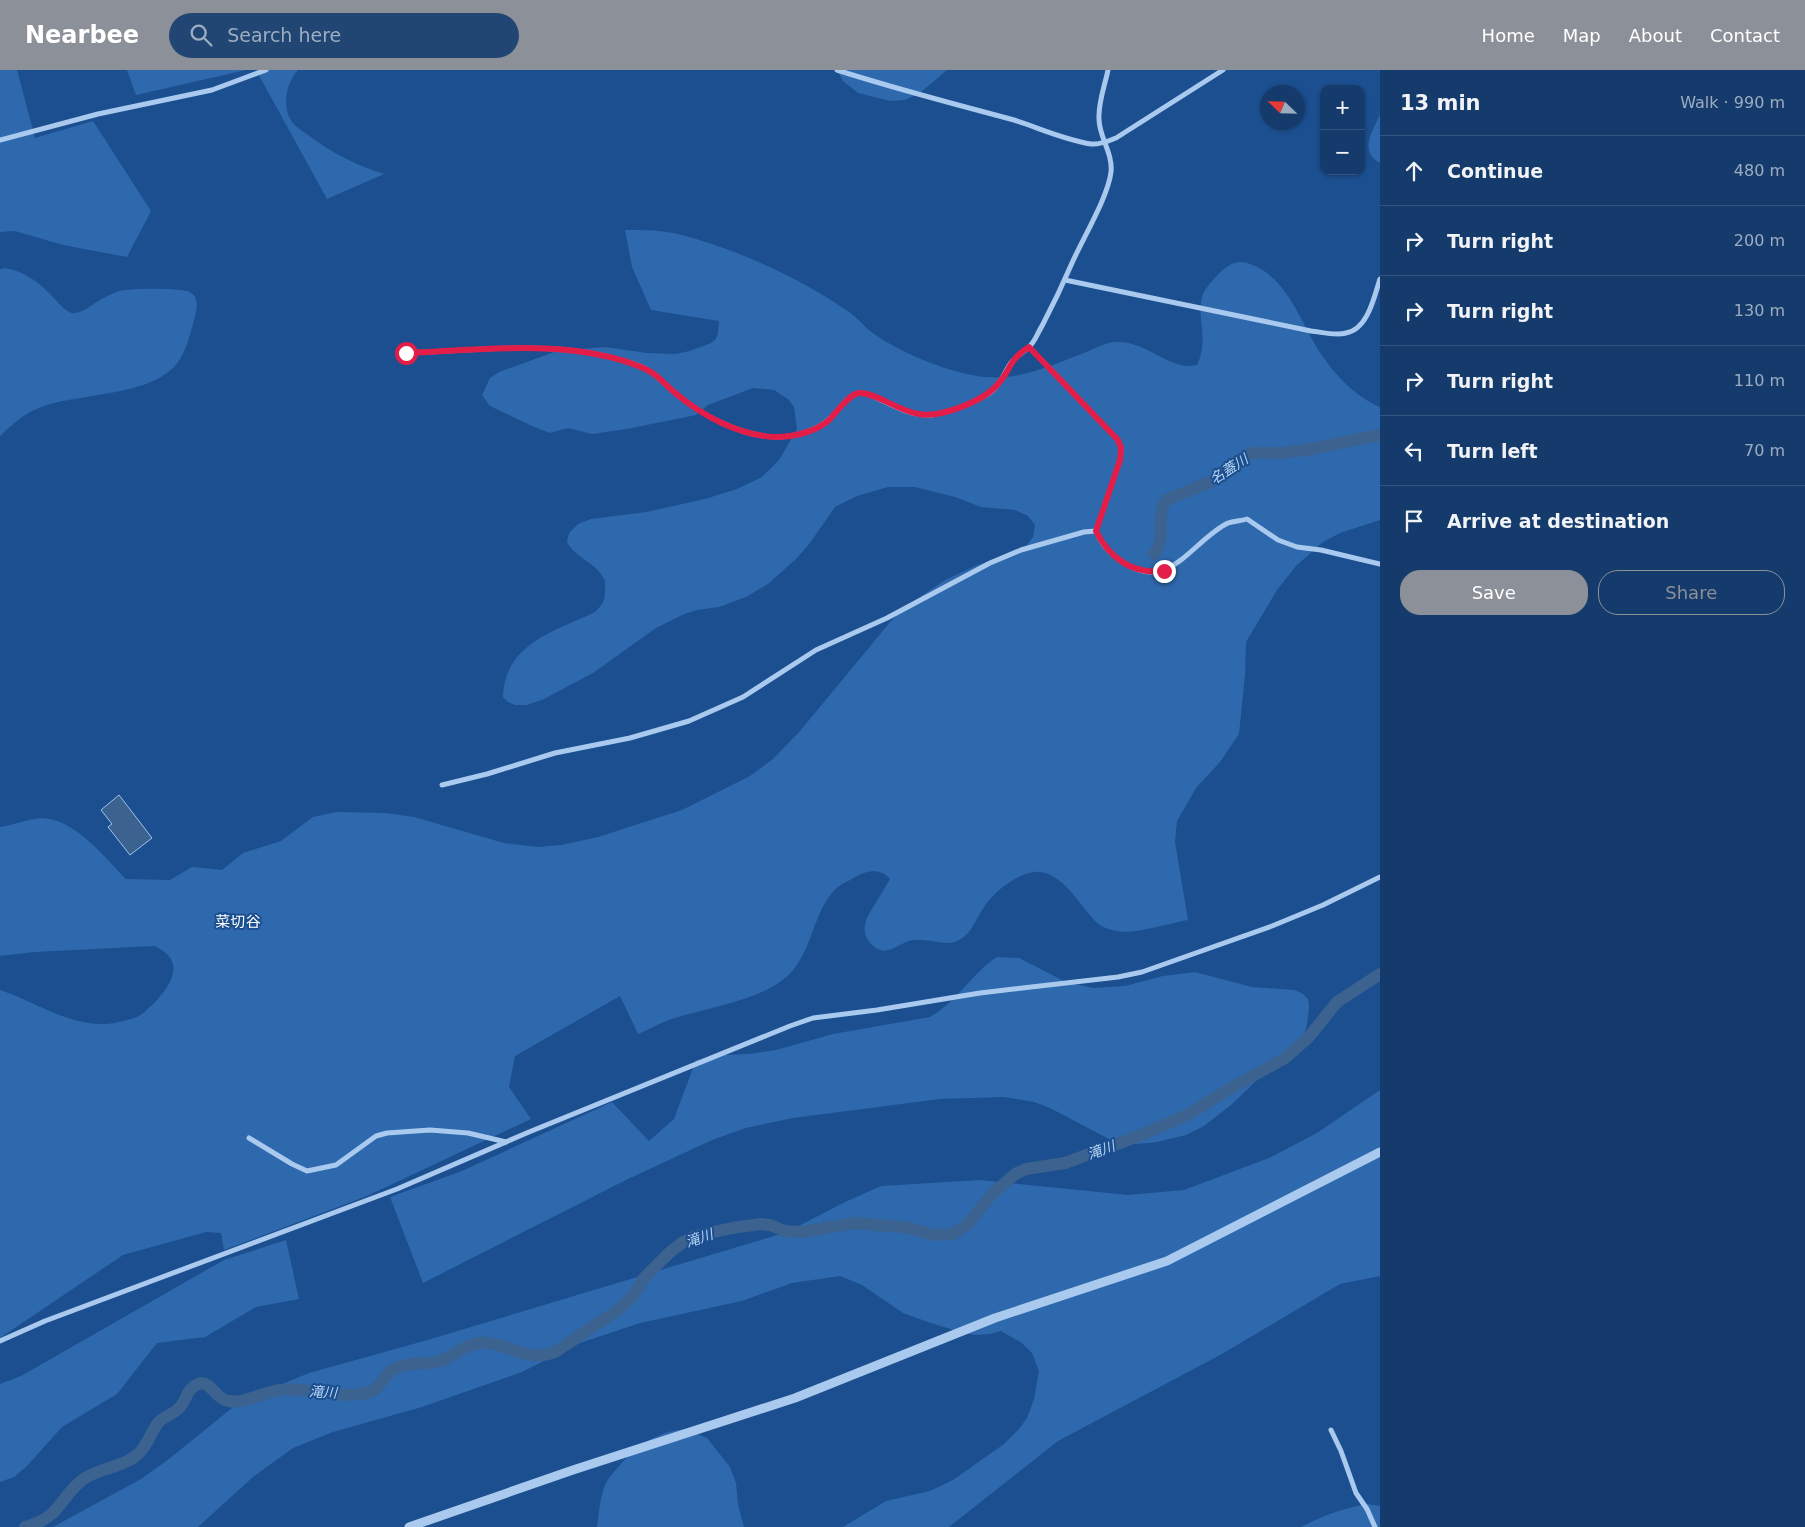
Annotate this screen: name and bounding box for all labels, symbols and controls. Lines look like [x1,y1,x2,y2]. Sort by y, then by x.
search box [169,13,519,58]
text: Nearbee [25,21,139,49]
icon: search [187,21,215,49]
text: Search here [227,24,341,46]
text: Home [1482,25,1535,46]
text: Map [1563,25,1601,46]
text: About [1629,25,1682,46]
text: Contact [1710,25,1780,46]
north arrow [1260,85,1305,130]
map controls [1320,85,1365,175]
button: + [1320,85,1365,130]
text: 13 min [1400,91,1481,115]
text: Walk · 990 m [1680,93,1785,112]
button: − [1320,130,1365,175]
icon: ahead [1400,157,1428,185]
text: Continue [1447,160,1543,182]
text: 480 m [1734,161,1785,180]
icon: right [1400,227,1428,255]
text: Turn right [1447,230,1553,252]
text: 200 m [1734,231,1785,250]
icon: right [1400,297,1428,325]
text: Turn right [1447,300,1553,322]
text: 130 m [1734,301,1785,320]
route start [395,342,418,365]
icon: right [1400,367,1428,395]
text: Turn right [1447,370,1553,392]
text: 110 m [1734,371,1785,390]
icon: left [1400,437,1428,465]
text: Turn left [1447,440,1538,462]
text: 70 m [1744,441,1785,460]
water label: 名蓋川 [1207,450,1253,487]
icon: arrive [1400,507,1428,535]
text: Arrive at destination [1447,510,1669,532]
route end [1153,560,1176,583]
button: Save [1400,570,1588,615]
button: Share [1598,570,1785,615]
district label: 菜切谷 [215,913,261,931]
water label: 滝川 [1085,1137,1119,1162]
water label: 滝川 [683,1225,717,1250]
water label: 滝川 [309,1383,339,1401]

